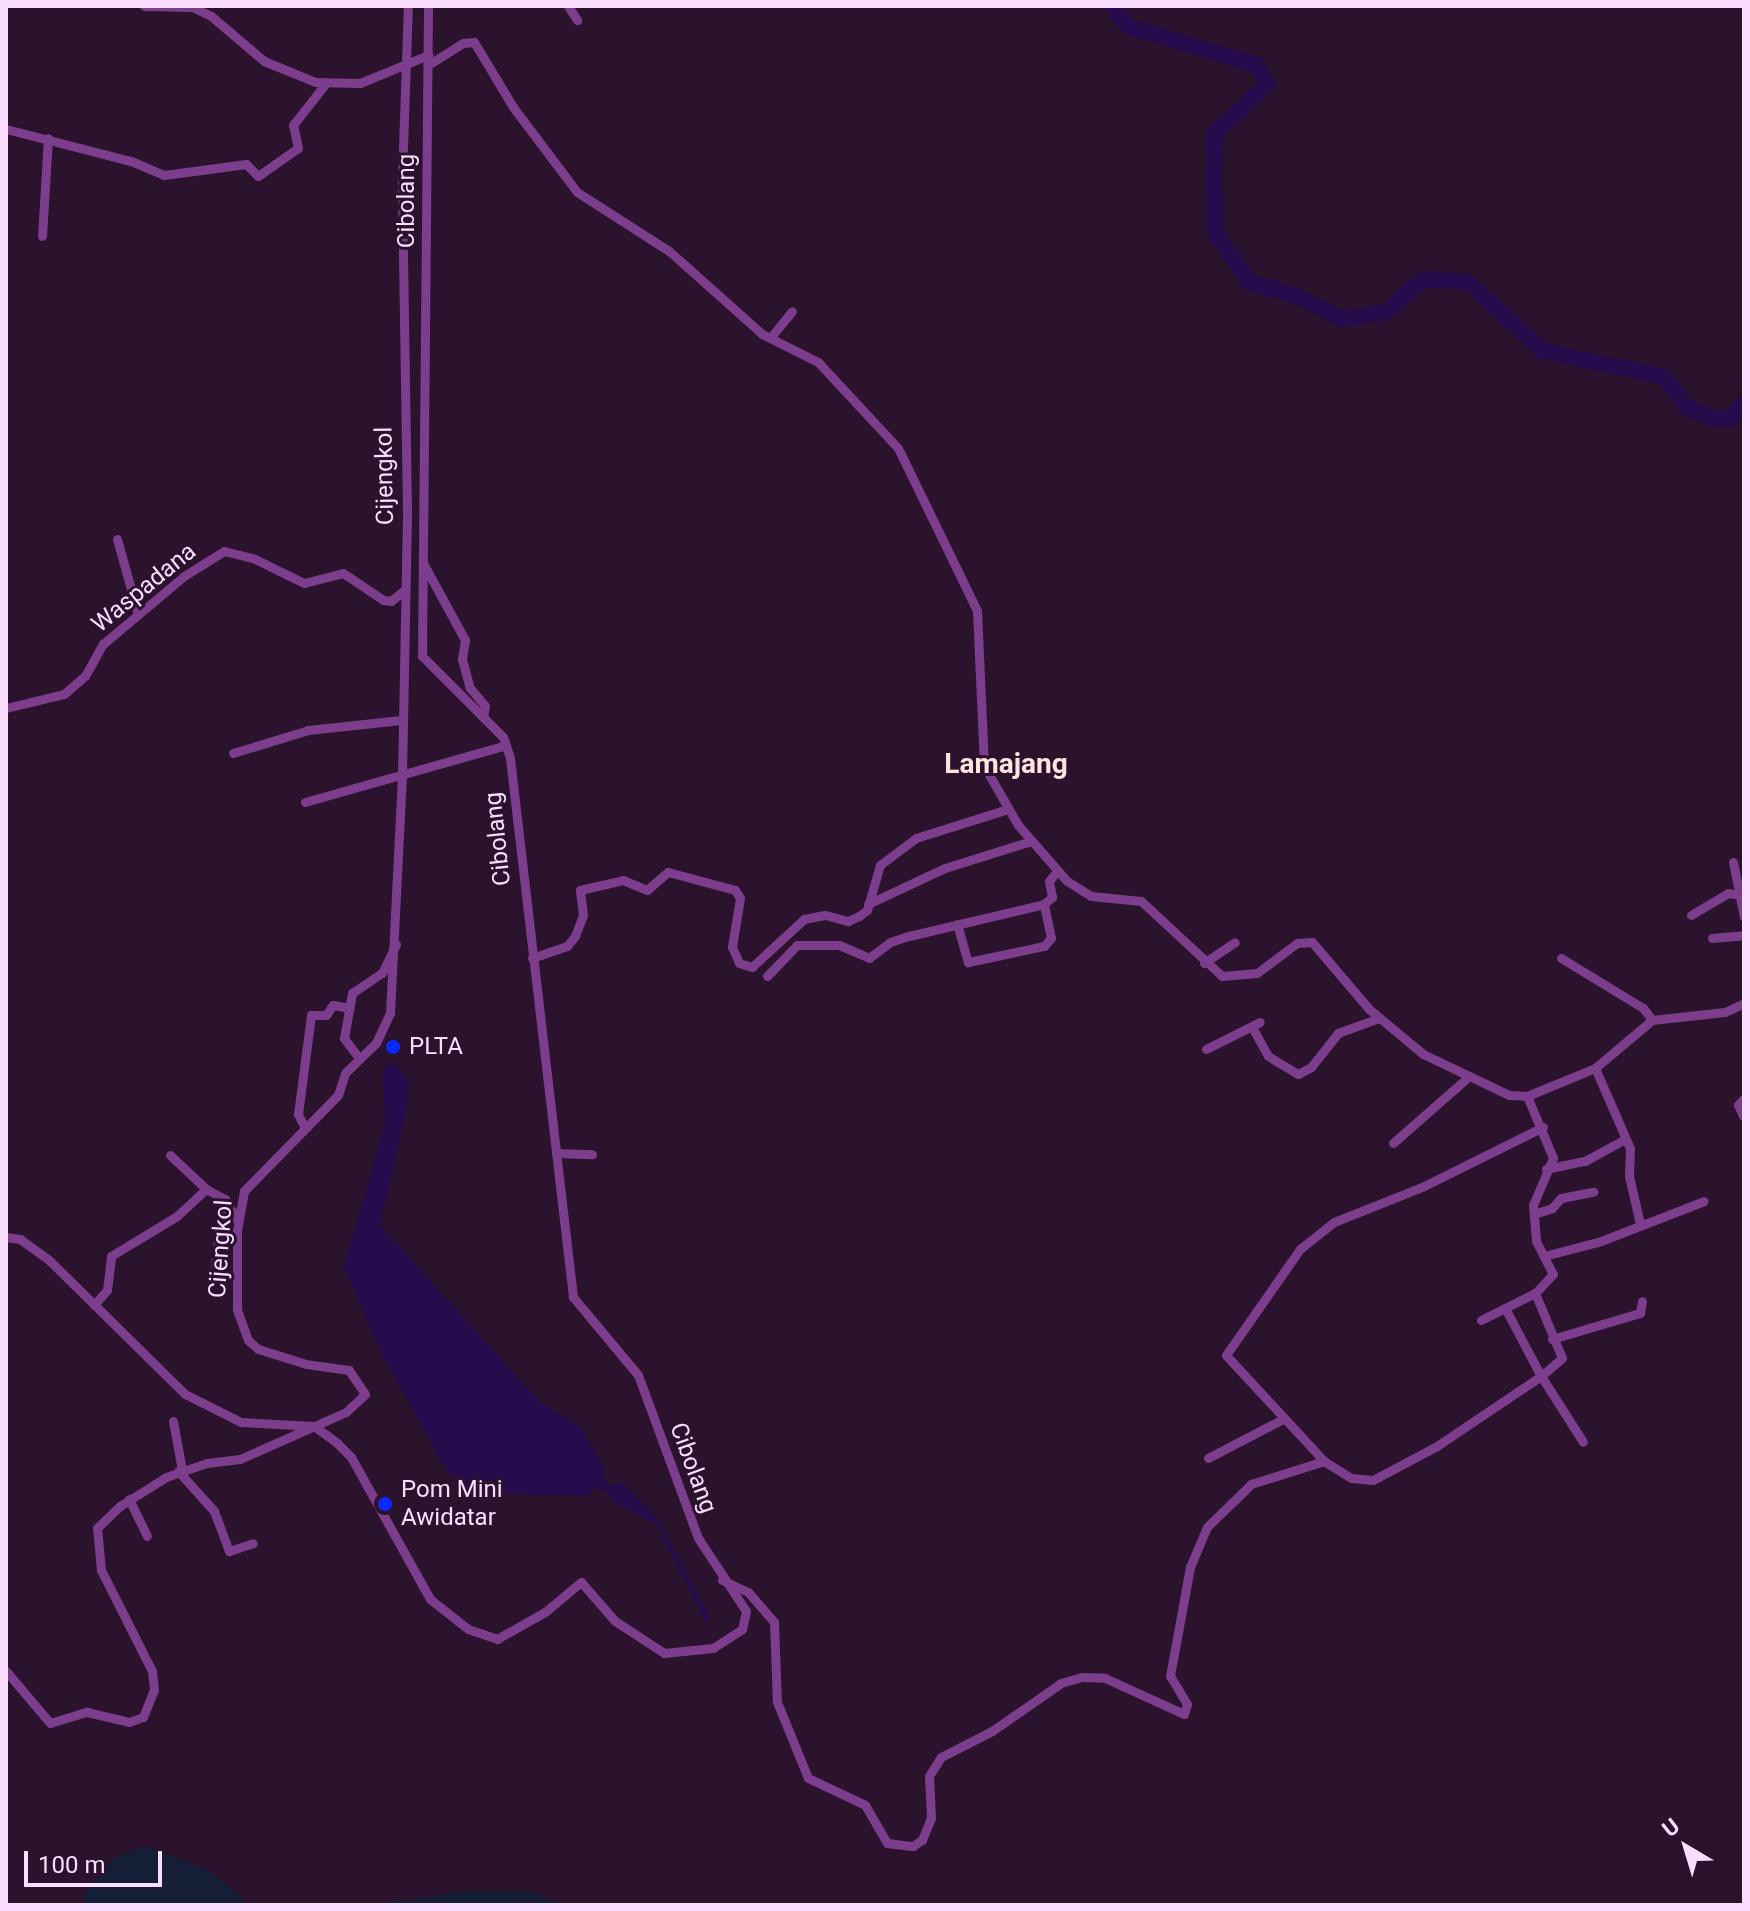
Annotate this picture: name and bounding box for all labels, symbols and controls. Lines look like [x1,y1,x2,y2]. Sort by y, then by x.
street label: Cibolang [393,154,421,248]
street label: Cijengkol [370,427,400,525]
street label: Waspadana [86,537,202,639]
district label: Lamajang [944,747,1068,781]
street label: Cibolang [479,791,517,887]
place label: PLTA [409,1033,463,1061]
marker: PLTA [384,1038,402,1056]
street label: Cijengkol [203,1199,239,1299]
street label: Cibolang [663,1419,723,1517]
place label: Pom Mini Awidatar [401,1476,503,1532]
marker: Pom Mini Awidatar [376,1495,394,1513]
north arrow [1646,1807,1726,1887]
text: U [1657,1813,1684,1842]
scale bar [28,1835,166,1885]
text: 100 m [38,1851,105,1879]

